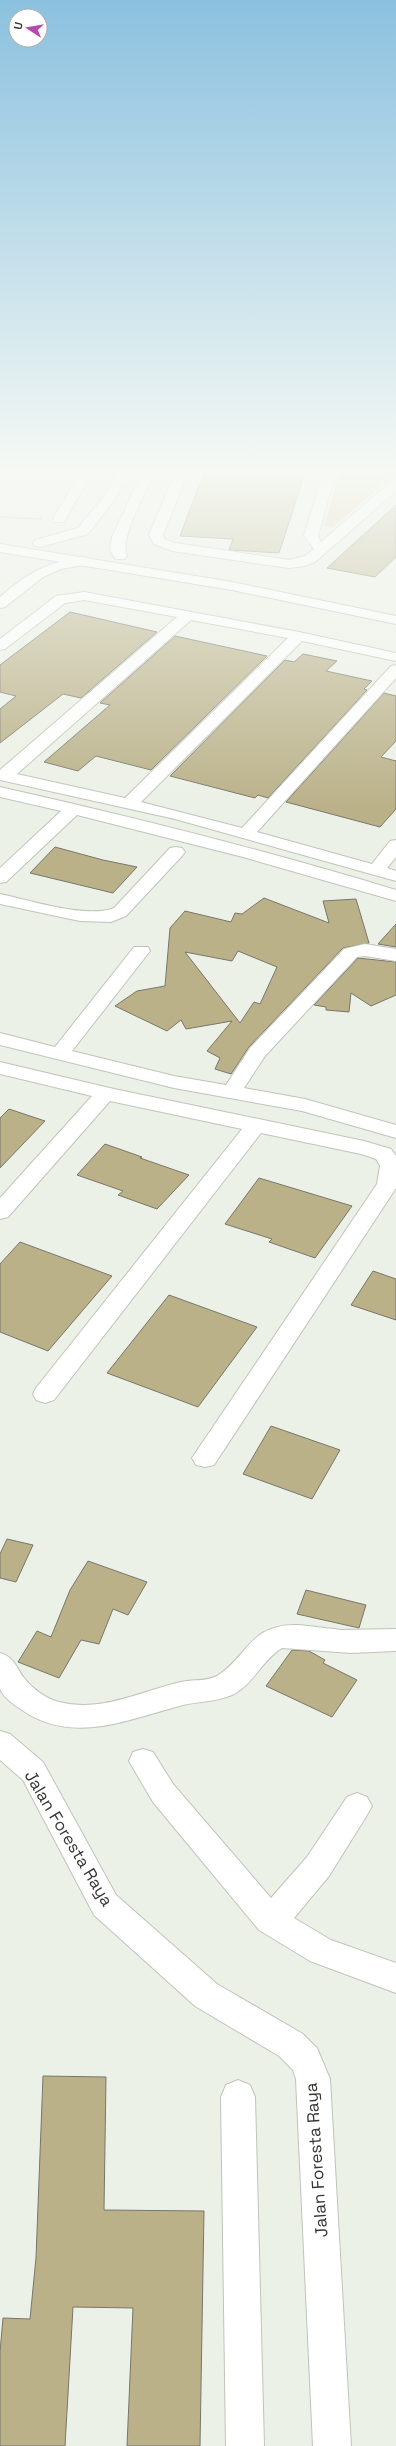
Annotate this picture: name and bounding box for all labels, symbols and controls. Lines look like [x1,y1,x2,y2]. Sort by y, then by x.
north arrow [8,8,48,48]
text: U [11,21,26,31]
street label: Jalan Foresta Raya [20,1766,118,1910]
street label: Jalan Foresta Raya [300,2082,332,2238]

